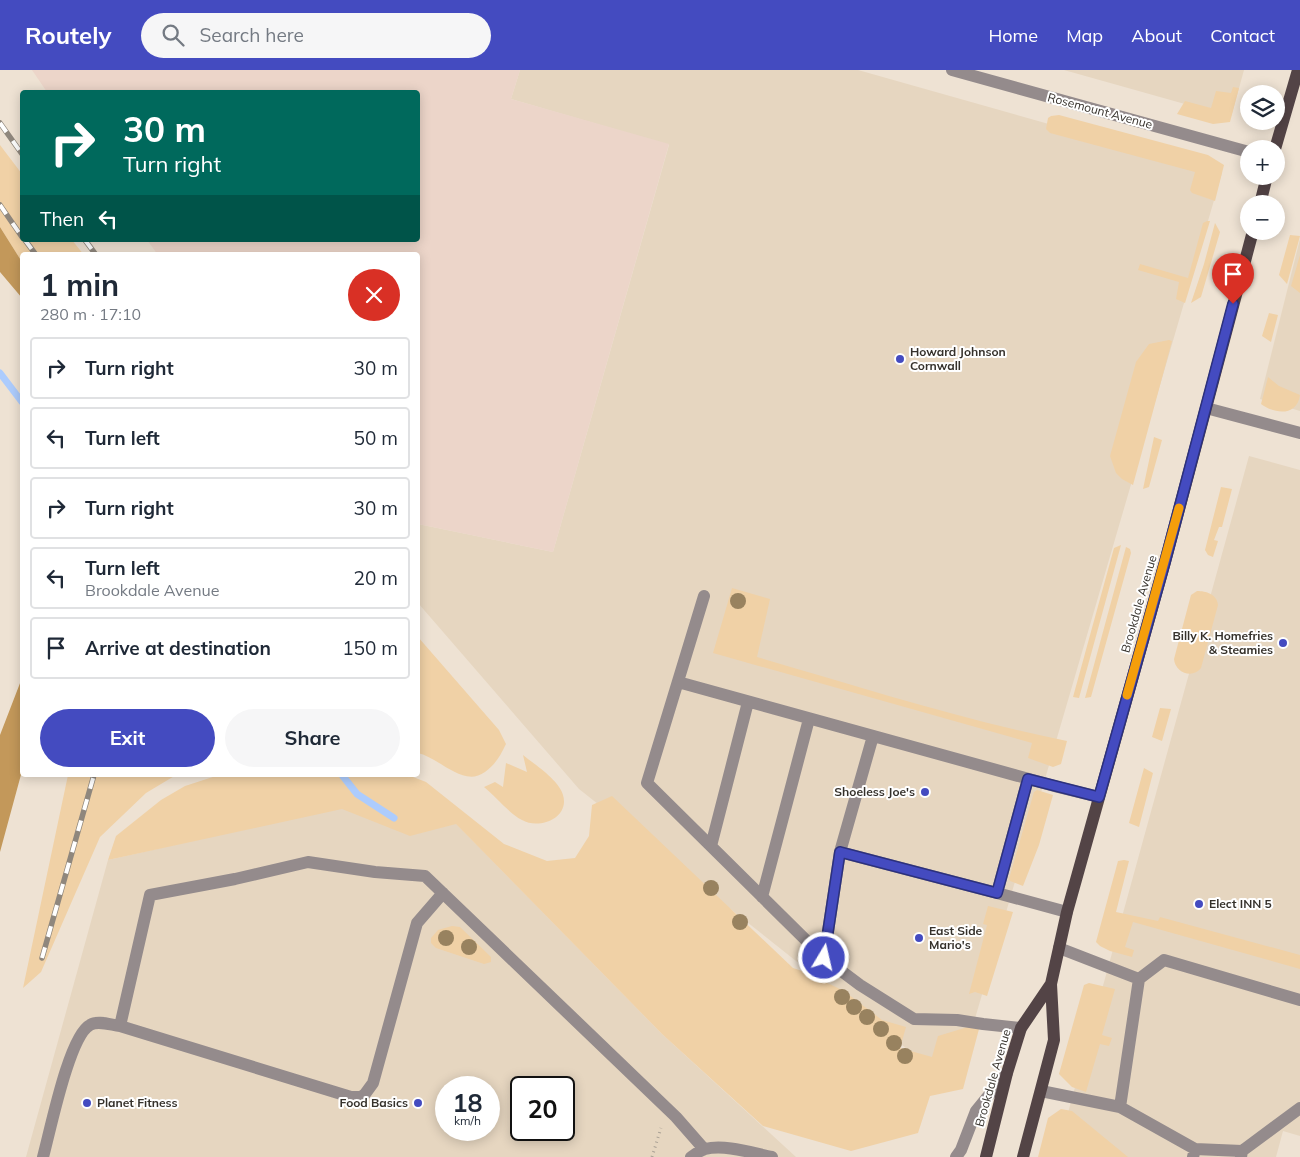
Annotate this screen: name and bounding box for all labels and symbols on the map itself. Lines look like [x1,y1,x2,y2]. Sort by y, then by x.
street label: Rosemount Avenue [1046,89,1154,132]
pin [1212,253,1254,304]
place label: Howard Johnson Cornwall [910,344,1006,373]
marker: Howard Johnson Cornwall [894,353,906,365]
street label: Brookdale Avenue [1117,553,1160,654]
place label: Billy K. Homefries & Steamies [1172,628,1273,657]
marker: Billy K. Homefries & Steamies [1277,637,1289,649]
place label: Shoeless Joe's [834,784,915,799]
marker: Shoeless Joe's [919,786,931,798]
place label: Elect INN 5 [1209,896,1272,911]
marker: Elect INN 5 [1193,898,1205,910]
place label: East Side Mario's [929,923,983,952]
position arrow [797,931,849,983]
marker: East Side Mario's [913,932,925,944]
street label: Brookdale Avenue [971,1027,1014,1128]
speed limit sign: 20 [510,1076,575,1141]
place label: Planet Fitness [97,1095,178,1110]
place label: Food Basics [339,1095,408,1110]
marker: Planet Fitness [81,1097,93,1109]
marker: Food Basics [412,1097,424,1109]

